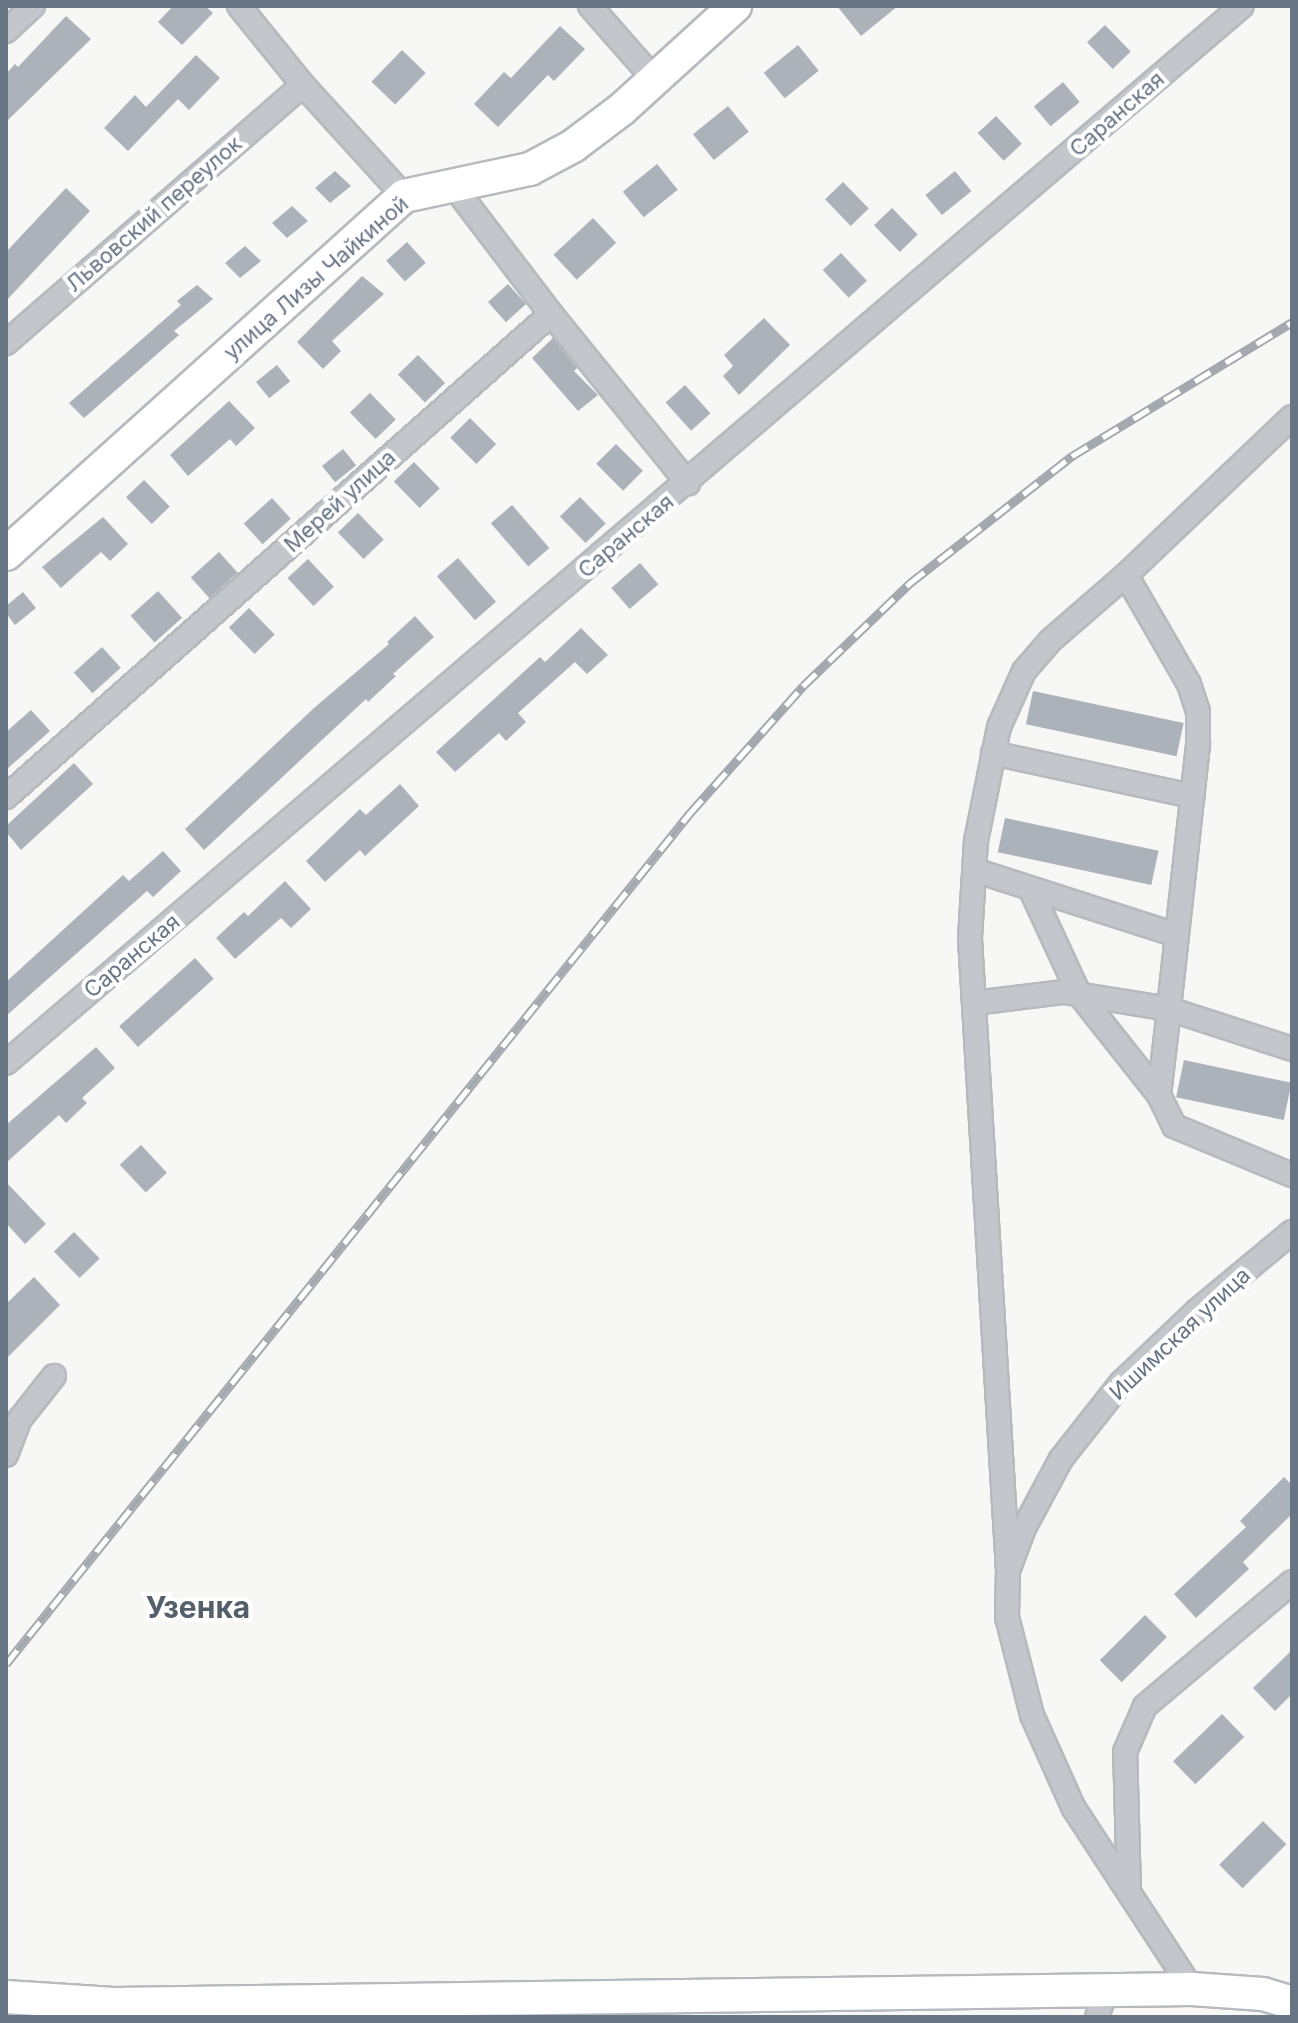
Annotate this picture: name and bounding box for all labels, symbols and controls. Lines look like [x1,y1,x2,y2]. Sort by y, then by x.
street label: Саранская [1064,66,1170,162]
street label: Львовский переулок [61,130,247,298]
street label: улица Лизы Чайкиной [218,191,414,365]
street label: Мерей улица [279,444,401,558]
street label: Саранская [573,488,679,584]
street label: Саранская [79,908,185,1004]
street label: Ишимская улица [1104,1262,1256,1406]
district label: Узенка [146,1589,250,1625]

